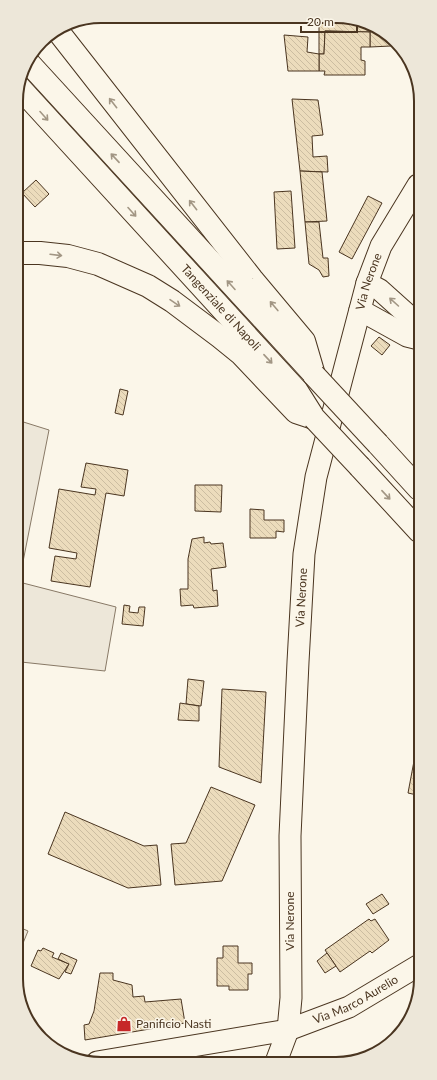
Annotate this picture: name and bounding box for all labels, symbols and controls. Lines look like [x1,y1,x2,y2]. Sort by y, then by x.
scale bar [301,8,357,34]
text: 20 m [307,14,334,29]
one-way arrow [108,97,117,108]
one-way arrow [40,111,49,121]
one-way arrow [111,153,120,163]
one-way arrow [189,199,198,210]
one-way arrow [127,207,137,217]
one-way arrow [49,251,62,259]
street label: Via Nerone [352,251,385,312]
street label: Tangenziale di Napoli [178,261,264,353]
one-way arrow [226,279,235,290]
one-way arrow [389,298,399,307]
one-way arrow [169,299,180,307]
one-way arrow [270,301,279,312]
one-way arrow [263,354,273,364]
one-way arrow [382,490,391,501]
street label: Via Nerone [292,568,310,628]
street label: Via Nerone [282,891,297,951]
street label: Via Marco Aurelio [311,971,401,1027]
shop icon: Panificio Nasti [115,1015,133,1033]
place label: Panificio Nasti [136,1016,211,1031]

